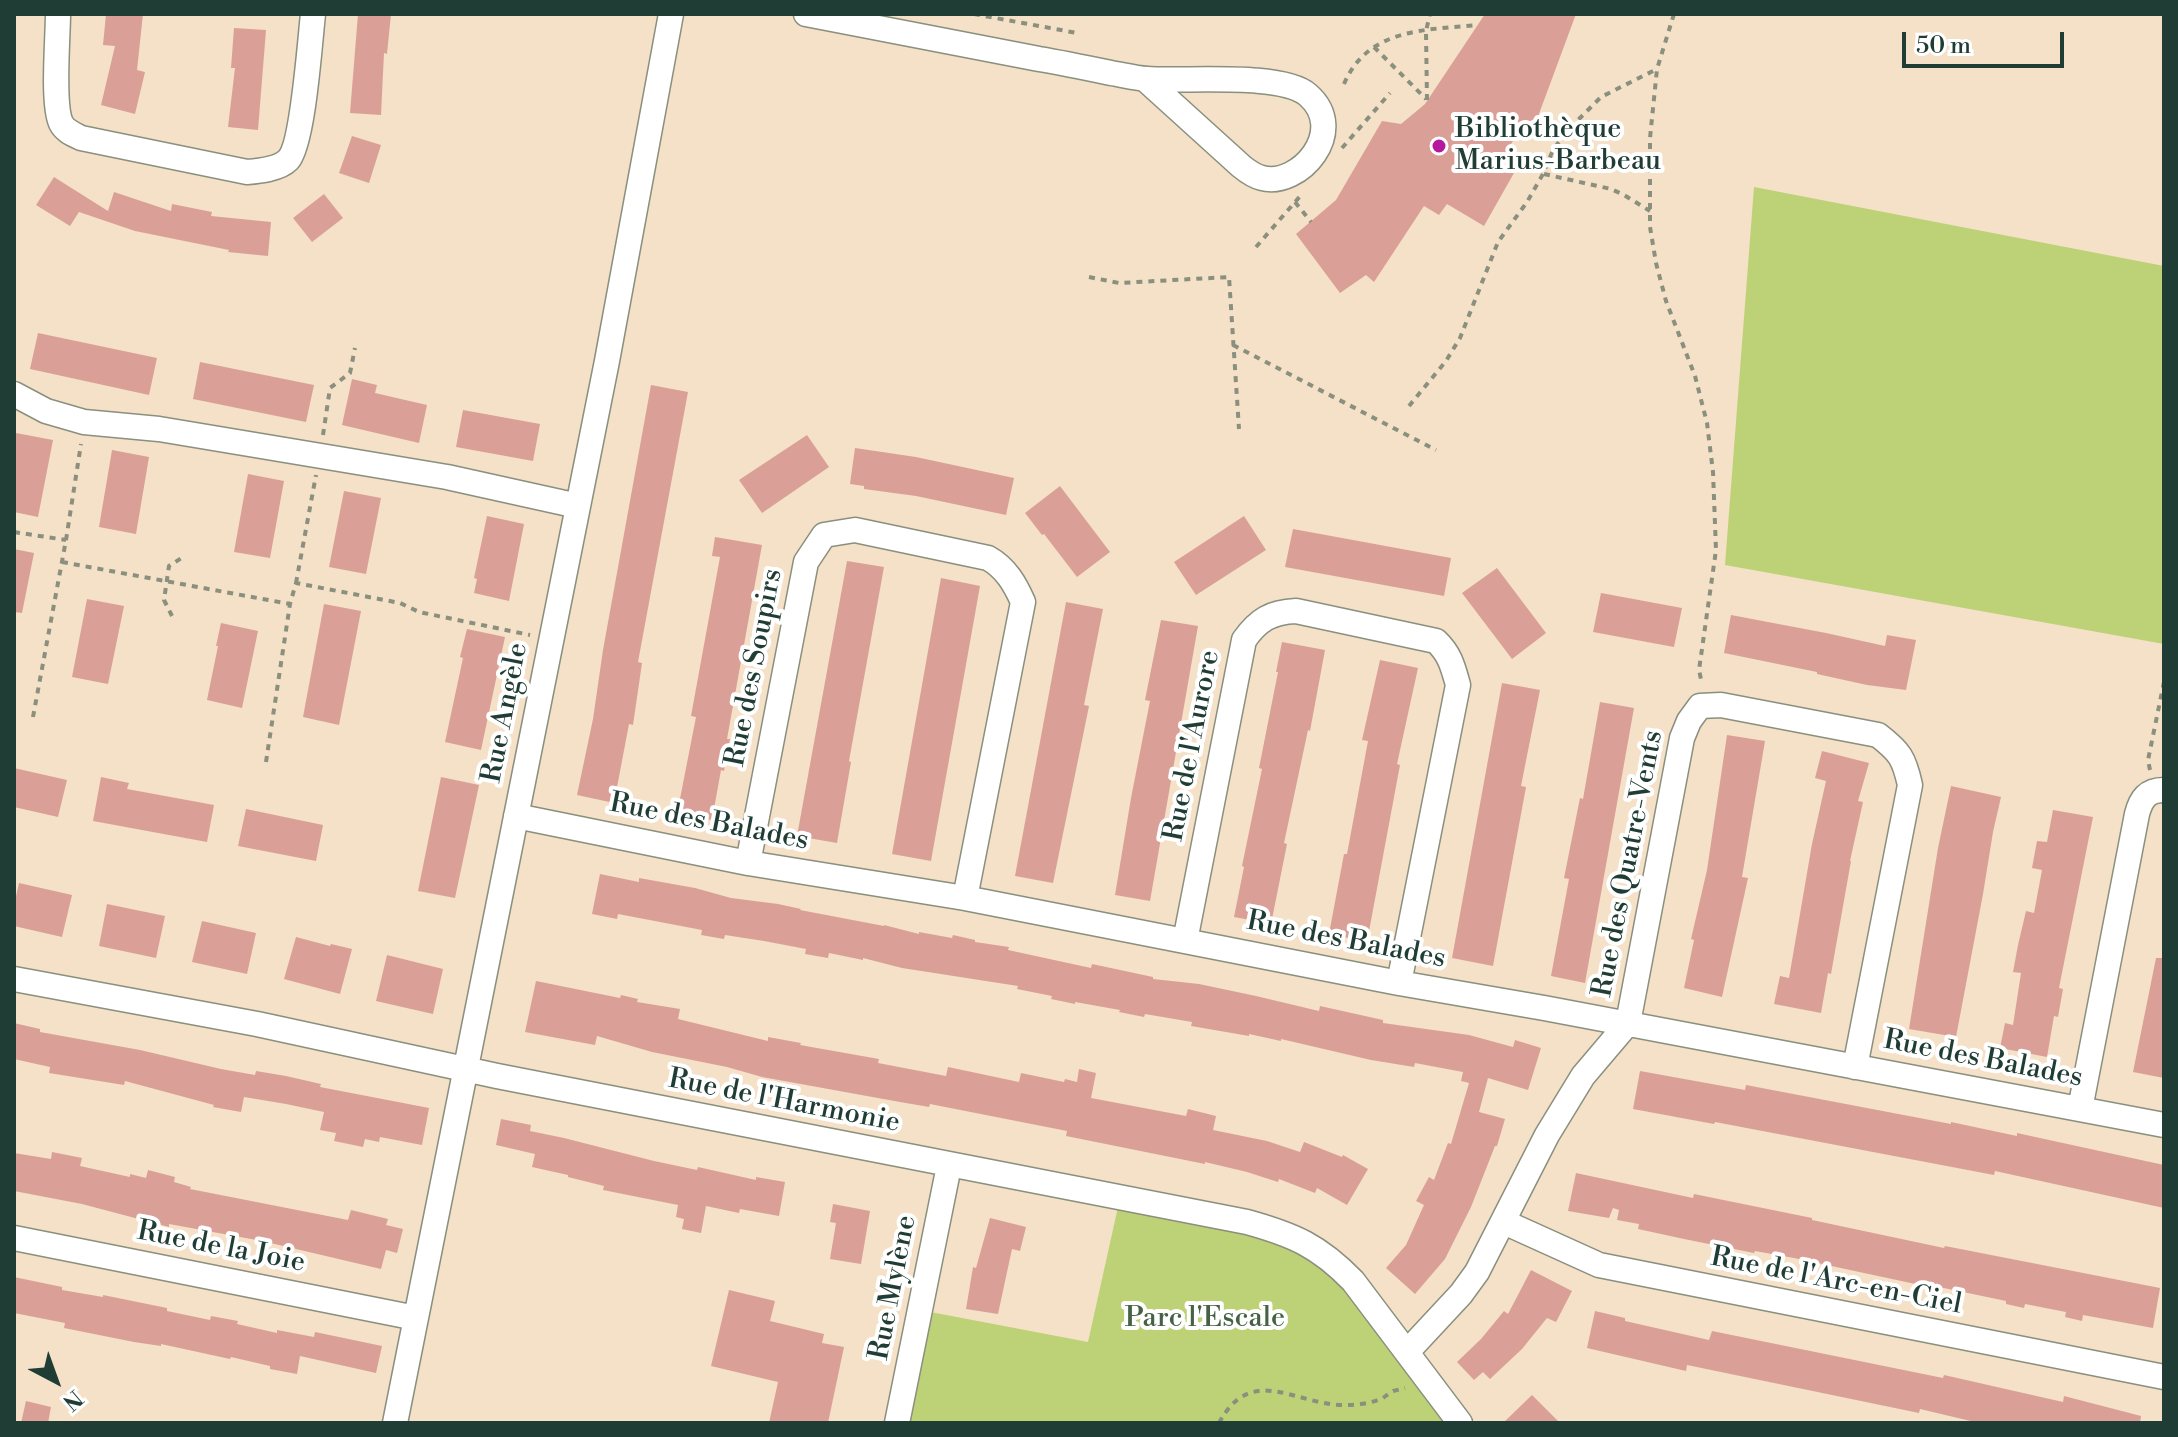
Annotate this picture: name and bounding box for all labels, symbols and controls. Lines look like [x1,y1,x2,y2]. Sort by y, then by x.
scale bar [1906,16,2068,66]
text: 50 m [1916,31,1971,61]
place label: Bibliothèque Marius-Barbeau [1455,113,1661,179]
marker: Bibliothèque Marius-Barbeau [1430,137,1448,155]
street label: Rue des Soupirs [719,566,791,770]
street label: Rue Angèle [476,640,536,786]
street label: Rue de l'Aurore [1158,648,1228,844]
street label: Rue des Quatre-Vents [1587,728,1671,1000]
street label: Rue des Balades [607,787,811,859]
street label: Rue des Balades [1244,905,1448,977]
street label: Rue des Balades [1881,1024,2085,1096]
street label: Rue de l'Harmonie [665,1063,903,1141]
street label: Rue Mylène [864,1213,924,1363]
street label: Rue de la Joie [134,1215,308,1281]
street label: Rue de l'Arc-en-Ciel [1708,1241,1964,1323]
park label: Parc l'Escale [1125,1302,1285,1336]
north arrow [16,1341,96,1421]
text: N [57,1384,87,1415]

